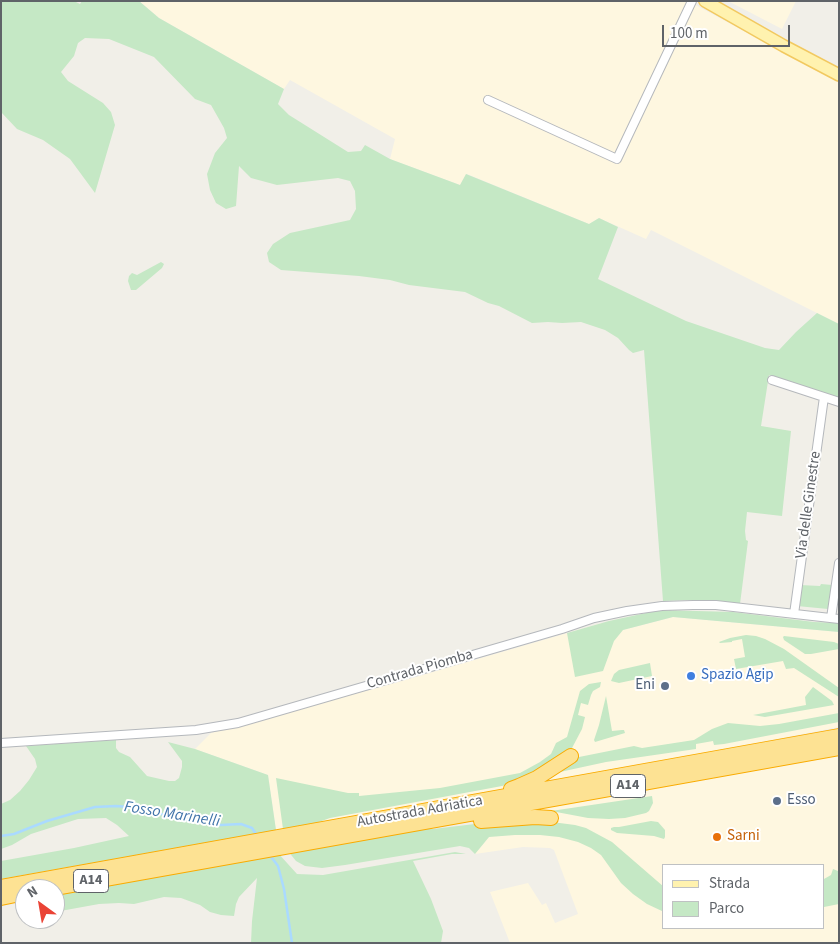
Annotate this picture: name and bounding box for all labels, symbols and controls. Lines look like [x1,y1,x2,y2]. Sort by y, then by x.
scale bar [665,15,792,47]
text: 100 m [670,23,708,44]
street label: Via delle Ginestre [793,450,825,560]
street label: Contrada Piomba [365,646,475,694]
place label: Spazio Agip [701,667,774,685]
marker: Spazio Agip [685,670,697,682]
place label: Eni [635,677,655,695]
marker: Eni [659,680,671,692]
road number: A14 [610,774,646,798]
street label: Autostrada Adriatica [356,792,484,832]
place label: Esso [787,792,816,810]
marker: Esso [771,795,783,807]
water label: Fosso Marinelli [123,798,221,832]
place label: Sarni [727,828,760,846]
marker: Sarni [711,831,723,843]
legend [662,864,825,929]
road number: A14 [74,869,108,892]
text: Strada [709,873,750,894]
north arrow [15,879,65,929]
text: N [23,881,42,903]
text: Parco [709,898,744,919]

